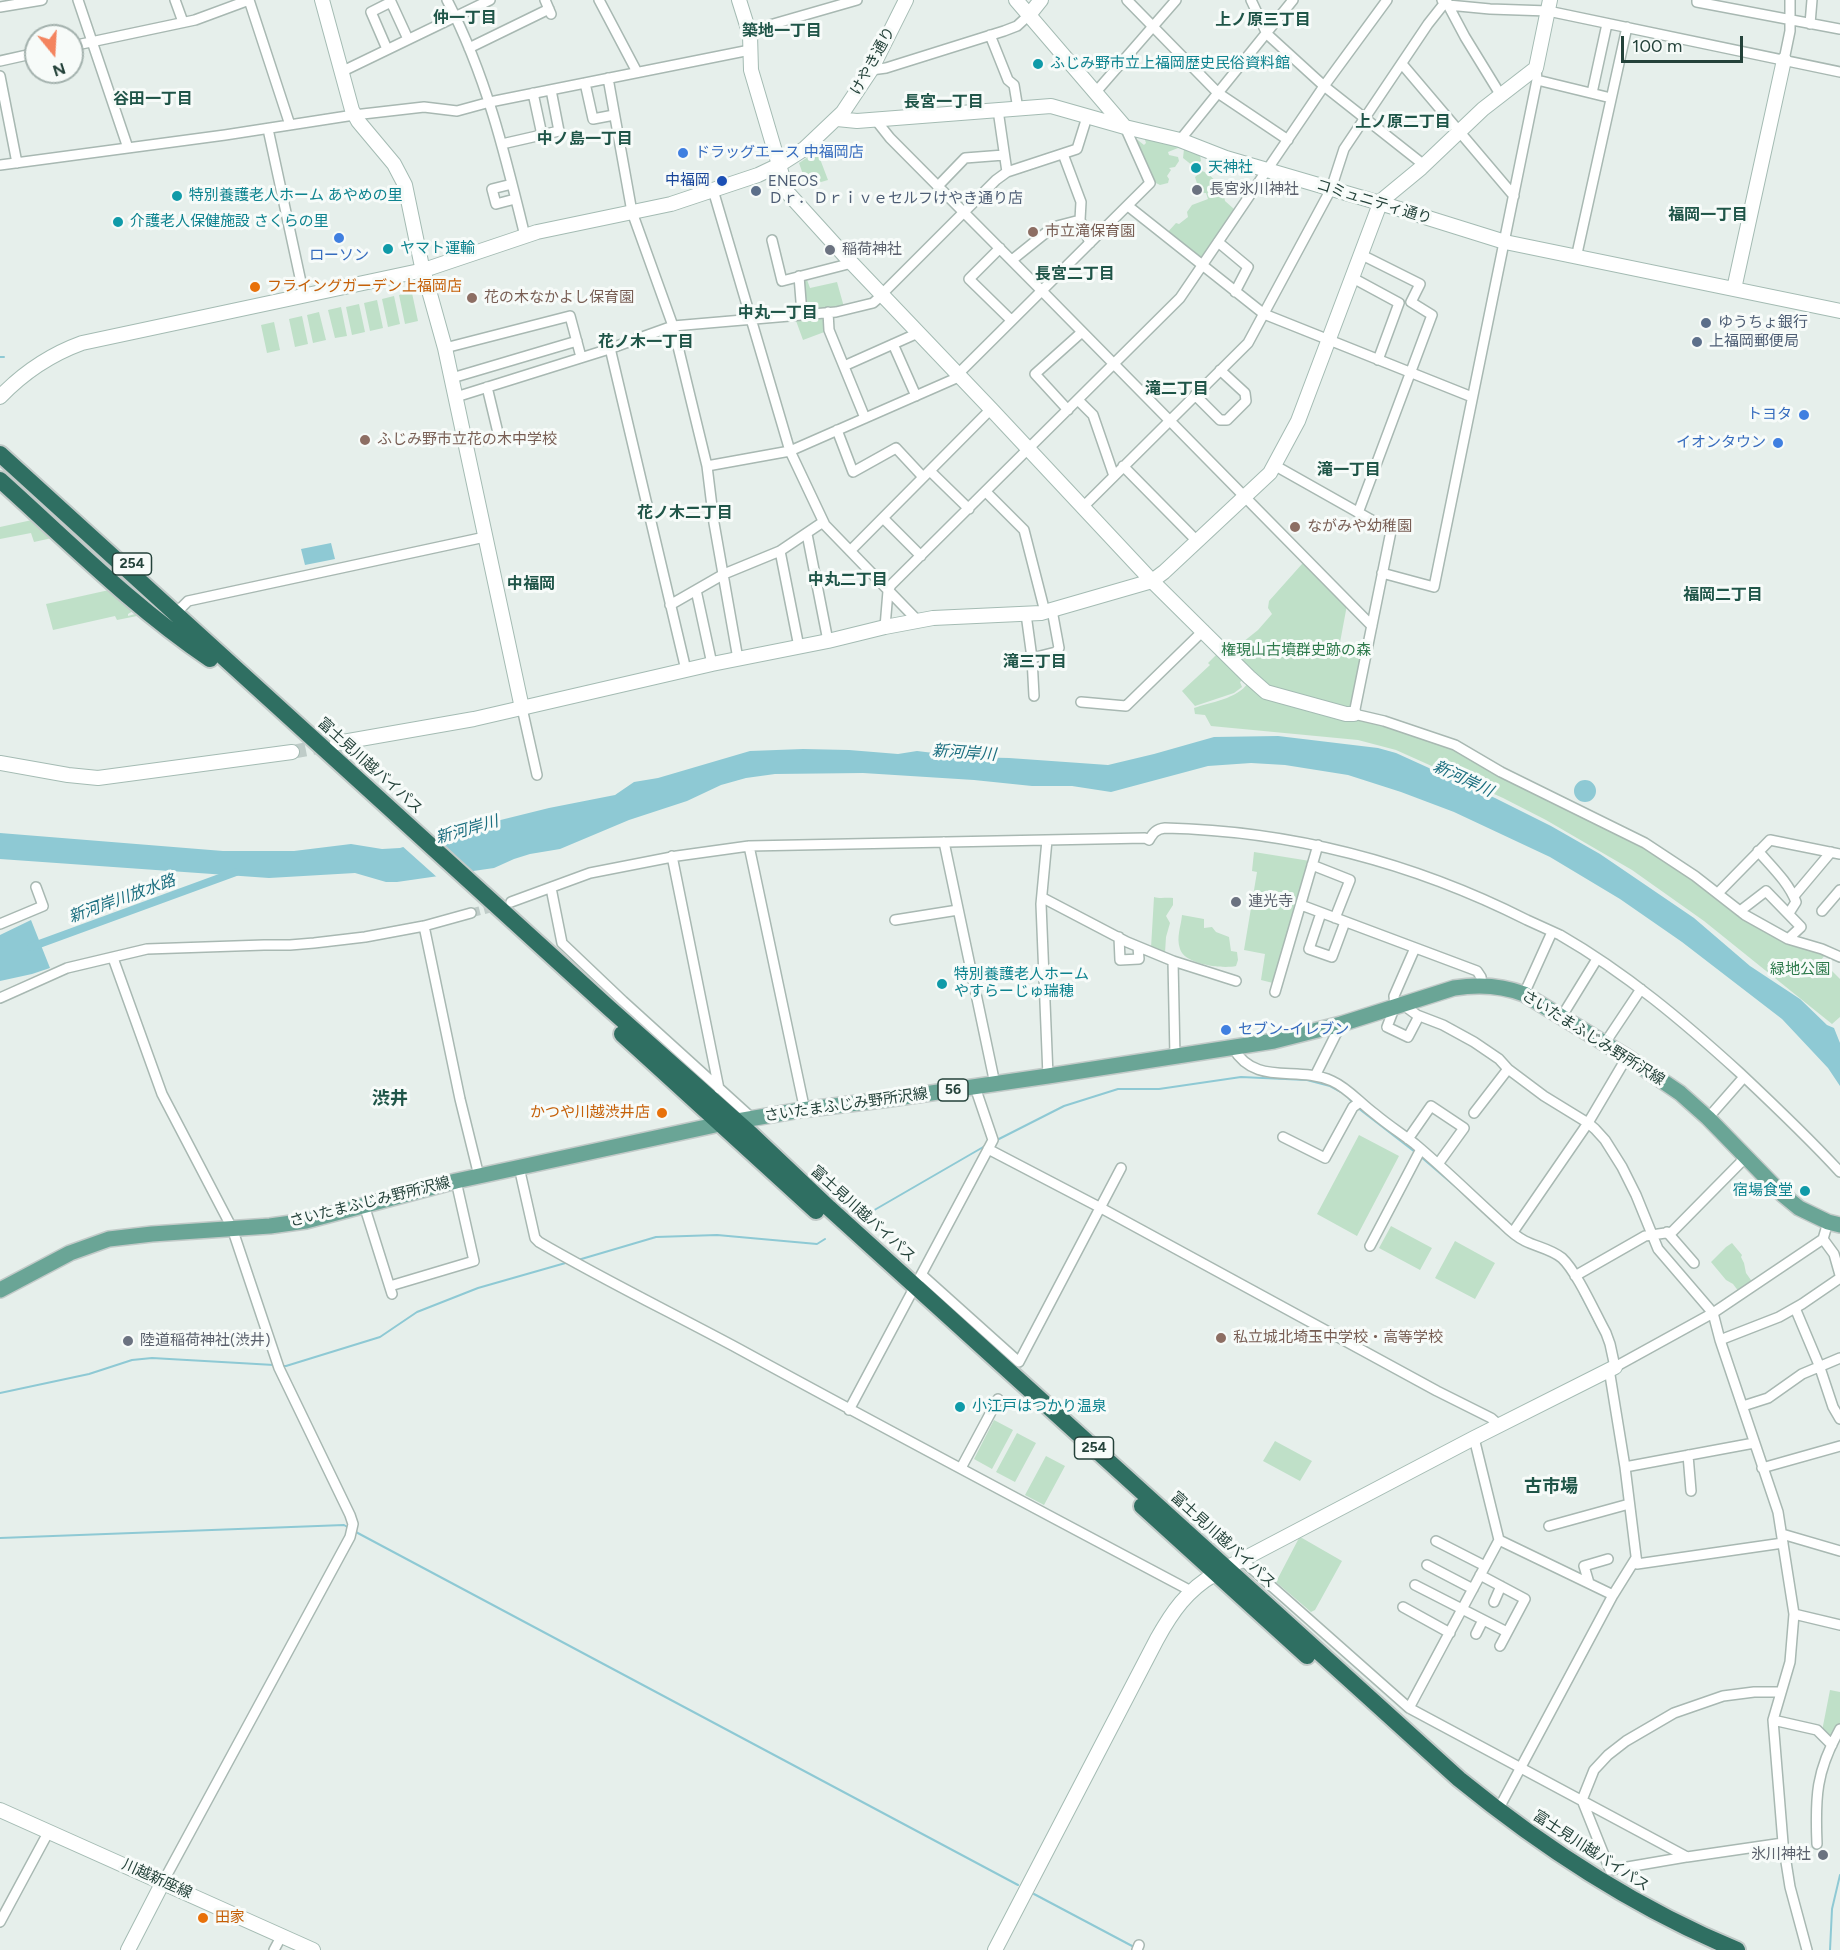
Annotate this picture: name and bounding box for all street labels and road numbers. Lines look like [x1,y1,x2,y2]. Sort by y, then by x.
street label: けやき通り [847,24,899,98]
street label: コミュニティ通り [1314,176,1434,228]
road number: 254 [112,553,152,575]
street label: 富士見川越バイパス [314,714,426,818]
street label: さいたまふじみ野所沢線 [1518,987,1668,1089]
road number: 56 [938,1079,968,1101]
street label: さいたまふじみ野所沢線 [763,1085,929,1125]
street label: 富士見川越バイパス [807,1162,919,1266]
street label: さいたまふじみ野所沢線 [288,1173,452,1231]
road number: 254 [1074,1437,1114,1459]
street label: 富士見川越バイパス [1167,1488,1279,1592]
street label: 富士見川越バイパス [1529,1807,1653,1895]
street label: 川越新座線 [119,1856,195,1902]

